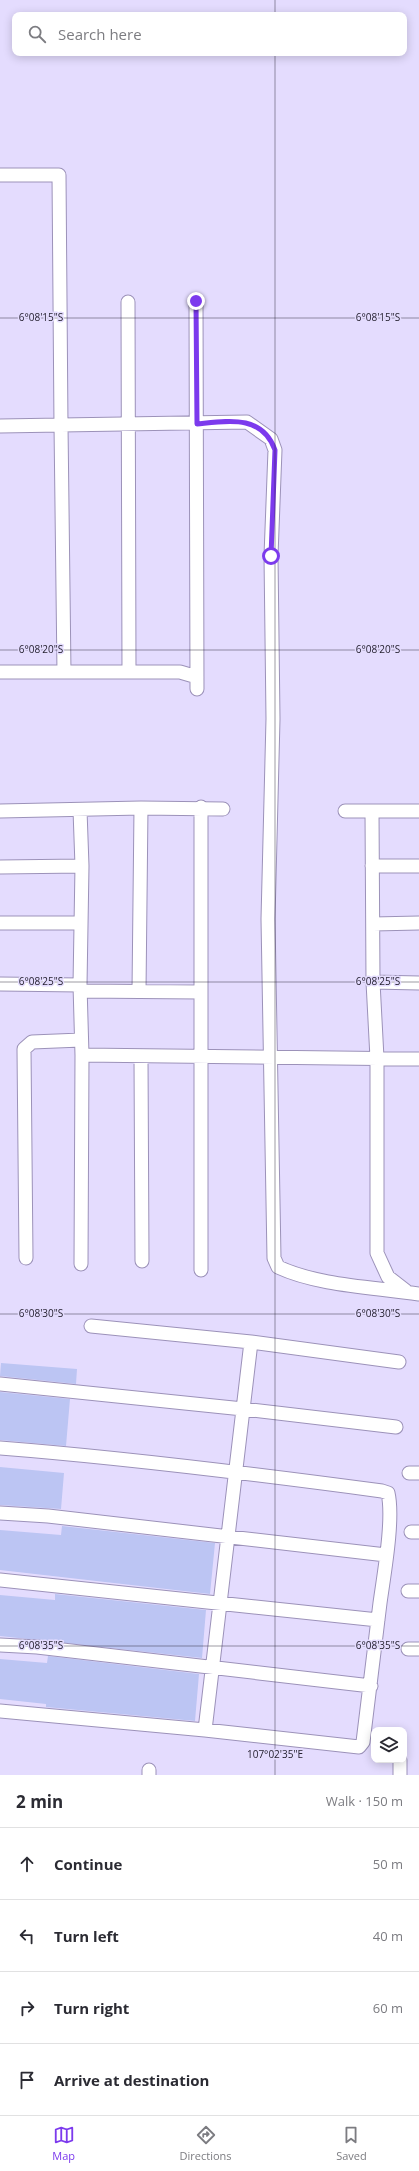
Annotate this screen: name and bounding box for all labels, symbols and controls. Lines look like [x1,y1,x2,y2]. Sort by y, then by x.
search box [12,12,407,56]
icon: search [26,23,48,45]
text: Search here [58,24,142,44]
route end [187,292,205,310]
text: 6°08'15"S [19,310,63,324]
text: 6°08'15"S [356,310,400,324]
route start [262,547,280,565]
text: 6°08'20"S [19,642,63,656]
text: 6°08'20"S [356,642,400,656]
text: 6°08'25"S [19,974,63,988]
text: 6°08'25"S [356,974,400,988]
text: 6°08'30"S [19,1306,63,1320]
text: 6°08'30"S [356,1306,400,1320]
text: 6°08'35"S [19,1638,63,1652]
text: 6°08'35"S [356,1638,400,1652]
map controls [371,1727,407,1763]
button: layers [371,1727,407,1763]
text: 107°02'35"E [247,1747,303,1761]
text: 2 min [16,1790,63,1813]
text: Walk · 150 m [326,1792,403,1810]
icon: ahead [16,1853,38,1875]
text: Continue [54,1854,122,1874]
text: 50 m [373,1855,403,1873]
icon: left [16,1925,38,1947]
text: Turn left [54,1926,119,1946]
text: 40 m [373,1927,403,1945]
icon: right [16,1997,38,2019]
text: Turn right [54,1998,129,2018]
text: 60 m [373,1999,403,2017]
icon: arrive [16,2069,38,2091]
text: Arrive at destination [54,2070,209,2090]
tab: Map [52,2124,75,2163]
tab: Directions [180,2124,232,2163]
tab: Saved [336,2124,367,2163]

